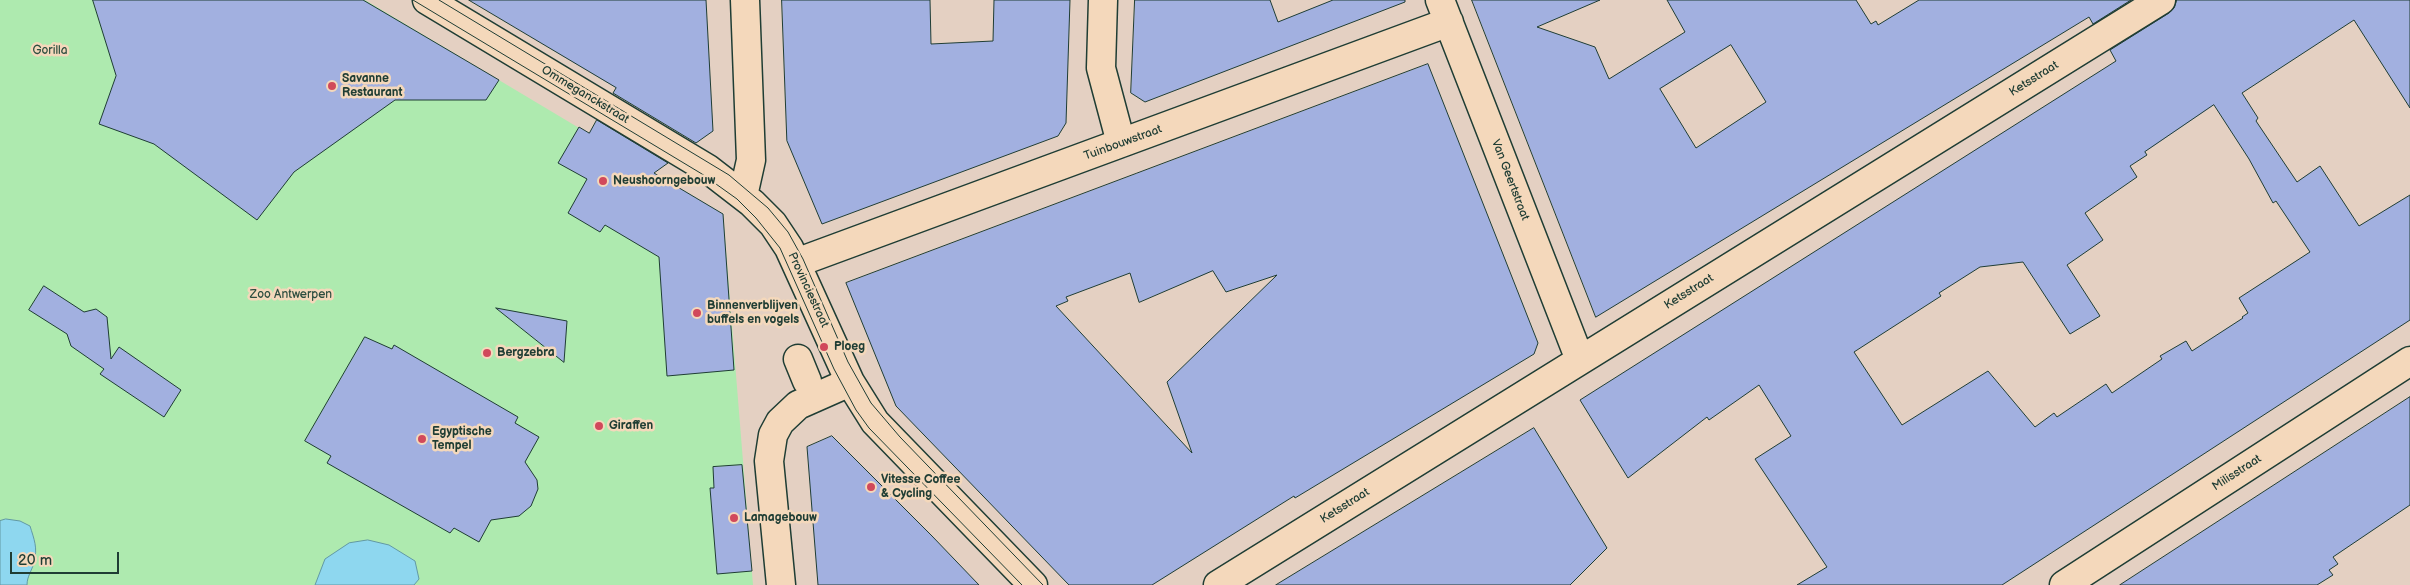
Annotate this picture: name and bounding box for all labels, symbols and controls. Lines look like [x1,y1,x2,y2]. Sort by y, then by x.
park label: Gorilla [32,44,68,58]
street label: Ketsstraat [2007,58,2061,100]
street label: Ommeganckstraat [538,63,632,127]
place label: Savanne Restaurant [342,72,403,100]
marker: Savanne Restaurant [326,80,338,92]
street label: Tuinbouwstraat [1082,122,1164,164]
street label: Van Geertstraat [1488,137,1532,223]
place label: Neushoorngebouw [613,174,715,188]
marker: Neushoorngebouw [597,175,609,187]
street label: Provinciestraat [784,250,832,330]
street label: Ketsstraat [1662,271,1716,313]
park label: Zoo Antwerpen [250,288,332,302]
place label: Binnenverblijven buffels en vogels [707,299,799,327]
marker: Binnenverblijven buffels en vogels [691,307,703,319]
place label: Ploeg [834,340,865,354]
marker: Ploeg [818,341,830,353]
place label: Bergzebra [497,346,555,360]
marker: Bergzebra [481,347,493,359]
place label: Giraffen [609,419,653,433]
marker: Giraffen [593,420,605,432]
place label: Egyptische Tempel [432,425,492,453]
marker: Egyptische Tempel [416,433,428,445]
street label: Milisstraat [2210,452,2264,494]
place label: Vitesse Coffee & Cycling [881,473,960,501]
marker: Vitesse Coffee & Cycling [865,481,877,493]
street label: Ketsstraat [1318,485,1372,527]
place label: Lamagebouw [744,511,817,525]
marker: Lamagebouw [728,512,740,524]
scale bar [12,542,121,574]
text: 20 m [18,551,52,570]

